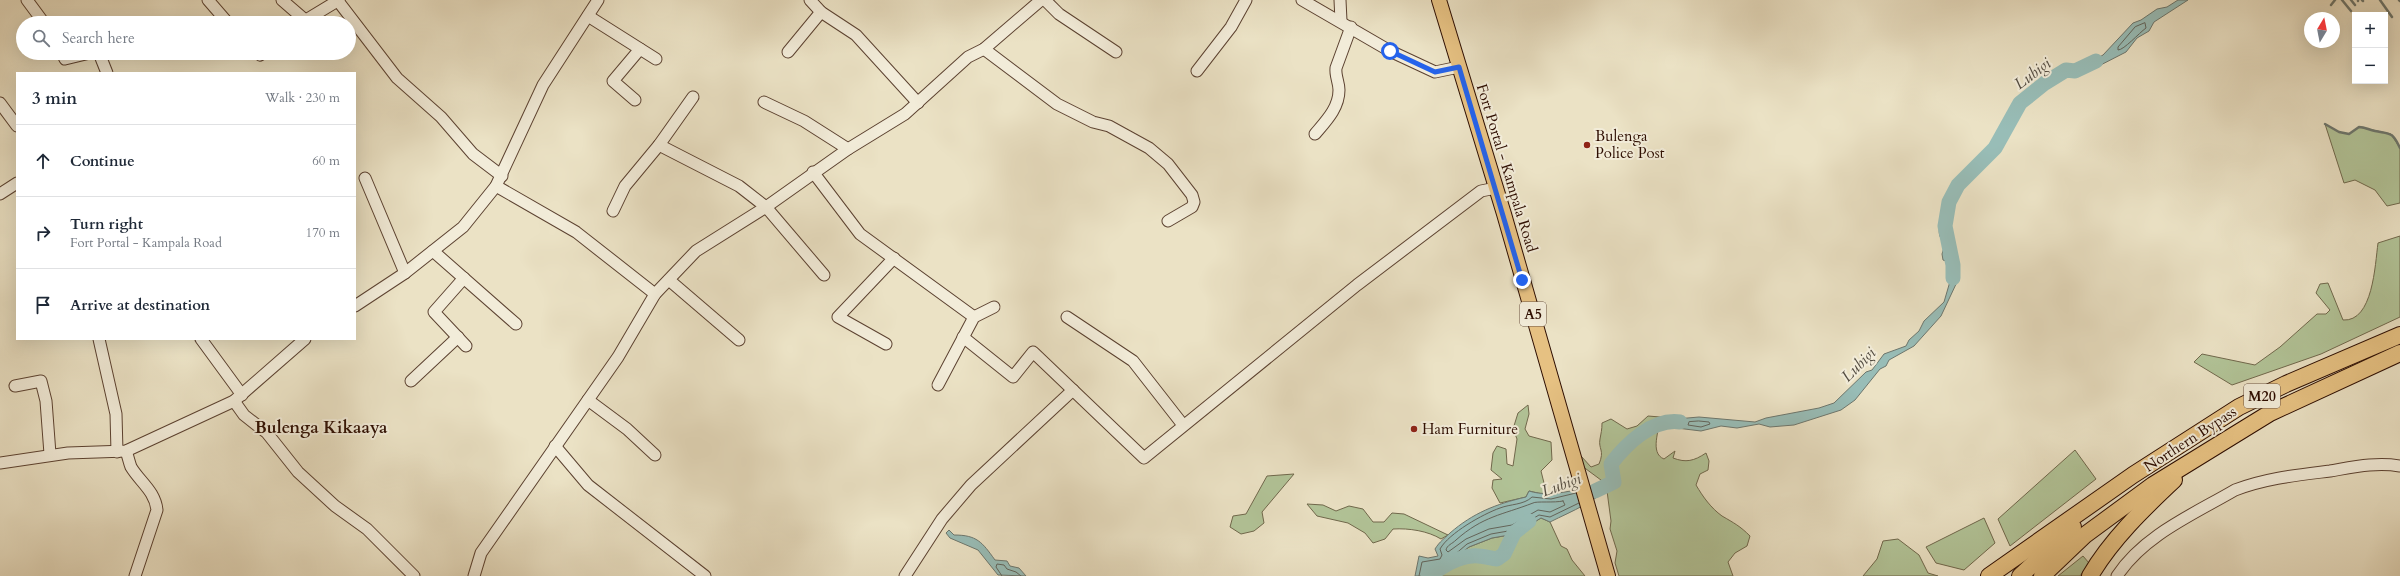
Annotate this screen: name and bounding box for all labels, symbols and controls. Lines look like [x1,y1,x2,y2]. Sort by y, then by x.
north arrow [2304,12,2340,48]
map controls [2352,12,2388,84]
button: + [2352,12,2388,48]
search box [16,16,356,60]
icon: search [30,27,52,49]
text: Search here [62,28,135,48]
route start [1381,42,1399,60]
button: − [2352,48,2388,84]
water label: Lubigi [2010,52,2056,95]
street label: Fort Portal - Kampala Road [1472,81,1542,255]
text: 3 min [32,87,77,110]
text: Walk · 230 m [265,89,340,107]
place label: Bulenga Police Post [1595,126,1665,163]
marker: Bulenga Police Post [1582,140,1592,150]
icon: ahead [32,150,54,172]
text: Continue [70,151,135,171]
text: 60 m [312,152,340,170]
text: Turn right [70,214,143,234]
icon: right [32,222,54,244]
text: 170 m [306,224,340,242]
text: Fort Portal - Kampala Road [70,234,222,252]
route end [1513,271,1531,289]
icon: arrive [32,294,54,316]
text: Arrive at destination [70,295,210,315]
road number: A5 [1520,302,1546,326]
water label: Lubigi [1837,342,1881,387]
road number: M20 [2244,384,2280,408]
street label: Northern Bypass [2140,402,2240,476]
district label: Bulenga Kikaaya [254,416,388,439]
place label: Ham Furniture [1422,419,1518,439]
marker: Ham Furniture [1409,424,1419,434]
water label: Lubigi [1538,467,1585,502]

